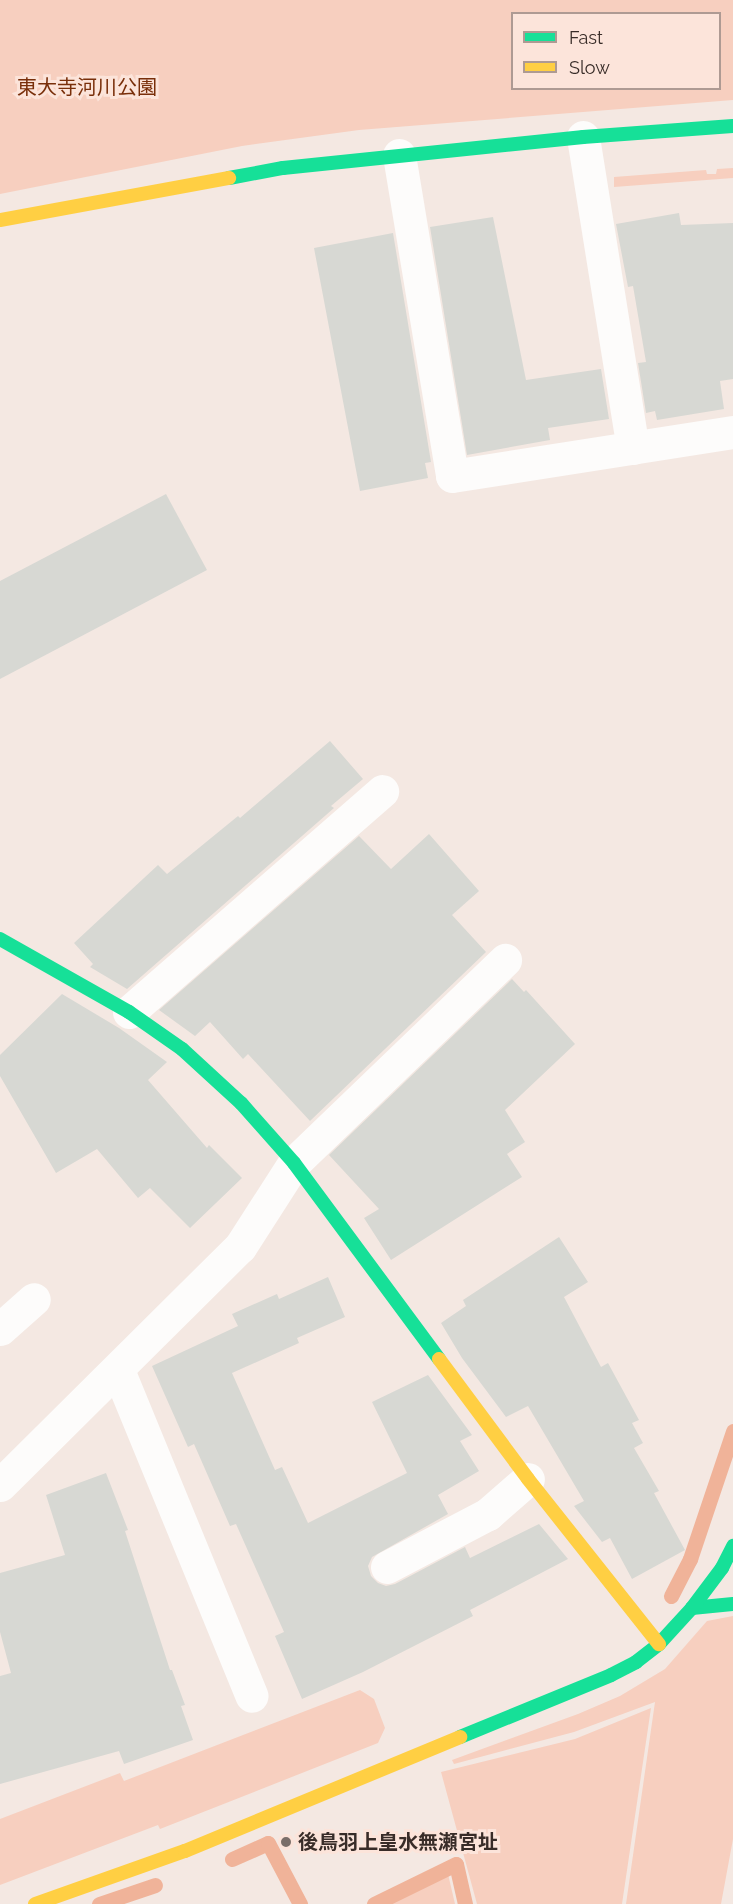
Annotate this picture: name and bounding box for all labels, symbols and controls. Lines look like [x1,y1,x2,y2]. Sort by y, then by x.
legend [511,12,721,90]
text: Fast [569,27,603,48]
text: Slow [569,57,610,78]
park label: 東大寺河川公園 [17,75,157,99]
place label: 後鳥羽上皇水無瀬宮址 [298,1830,498,1854]
marker: 後鳥羽上皇水無瀬宮址 [279,1835,293,1849]

